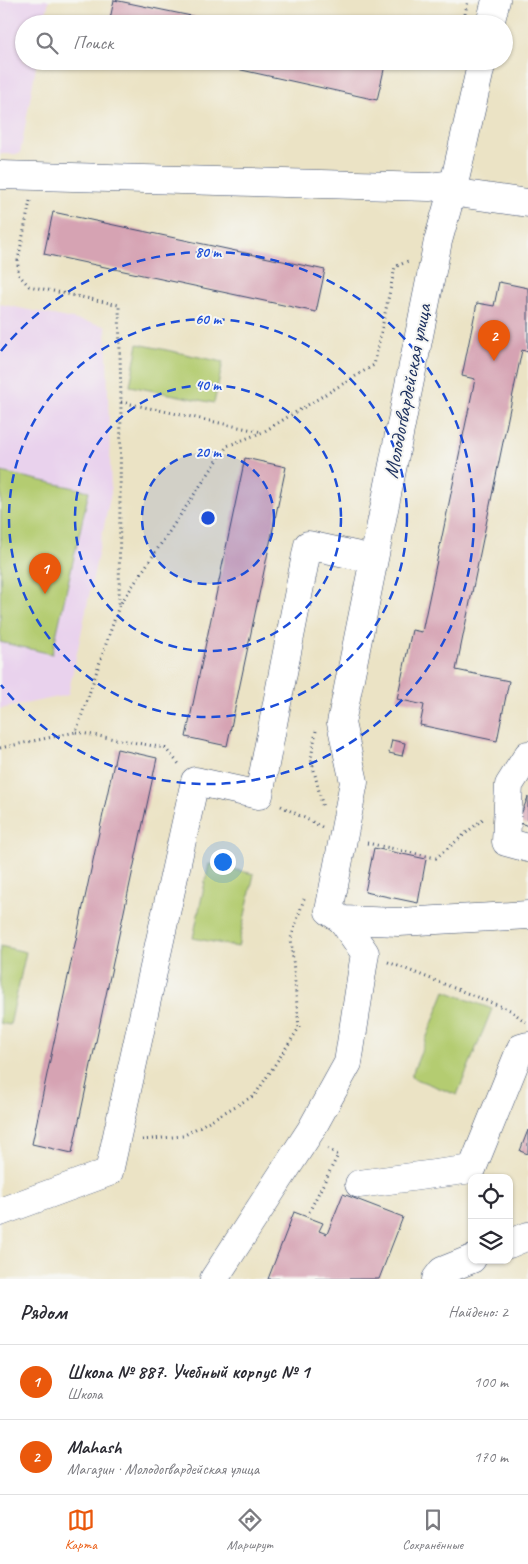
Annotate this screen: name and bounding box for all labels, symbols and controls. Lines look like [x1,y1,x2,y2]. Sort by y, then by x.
search box [15,15,513,70]
icon: search [33,29,61,57]
text: Поиск [73,31,113,55]
text: 80 m [195,243,222,262]
street label: Молодогвардейская улица [377,300,437,480]
text: 60 m [195,310,222,329]
pin: 2 [478,320,510,361]
text: 40 m [195,376,222,395]
text: 20 m [195,443,222,462]
centre of rings [199,509,217,527]
pin: 1 [29,553,61,594]
your location [210,849,236,875]
map controls [468,1174,513,1264]
button: locate [468,1174,513,1219]
button: layers [468,1219,513,1264]
text: Рядом [20,1299,67,1325]
text: Найдено: 2 [448,1302,508,1322]
text: Школа № 887. Учебный корпус № 1 [67,1360,310,1384]
text: 1 [32,1372,40,1392]
text: 100 m [474,1372,508,1392]
text: Школа [67,1384,102,1404]
text: Mahash [67,1435,122,1459]
text: 2 [32,1447,40,1467]
text: 170 m [474,1447,508,1467]
text: Магазин · Молодогвардейская улица [67,1459,259,1479]
tab: Карта [65,1506,97,1553]
tab: Маршрут [227,1506,273,1553]
tab: Сохранённые [402,1506,463,1553]

